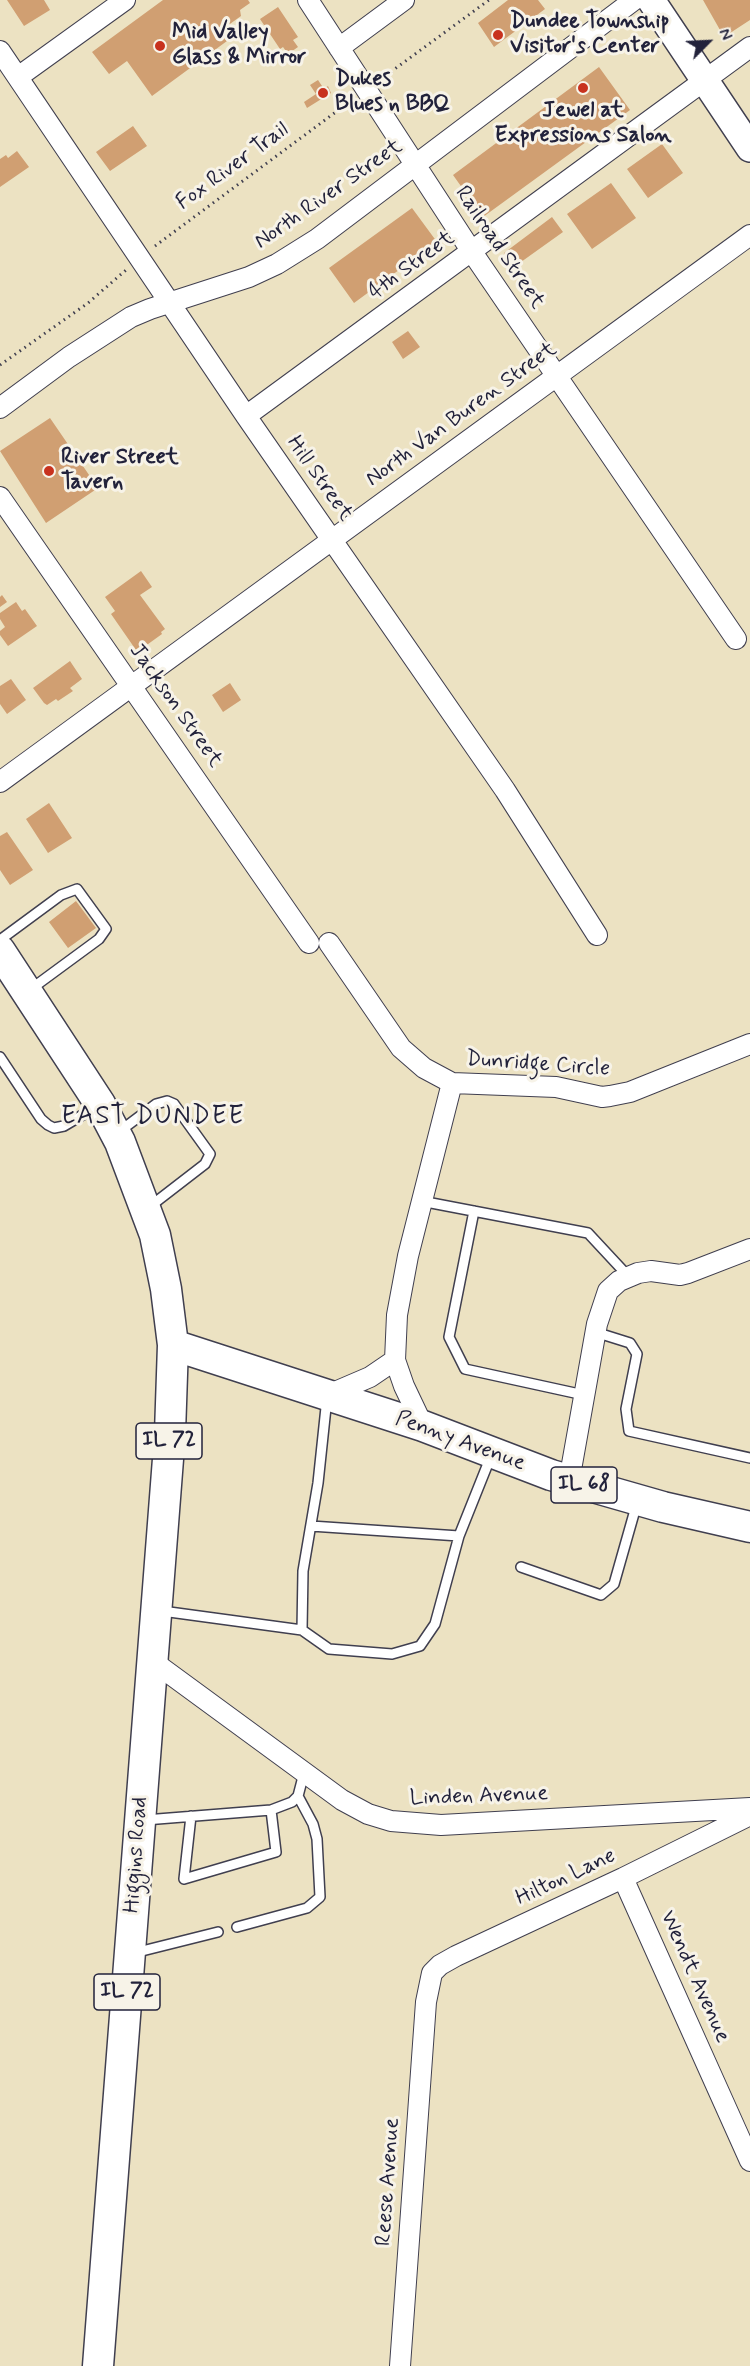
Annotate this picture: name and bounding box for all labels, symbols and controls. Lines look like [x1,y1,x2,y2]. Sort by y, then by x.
place label: Dundee Township Visitor's Center [510,9,669,60]
north arrow [678,12,738,72]
place label: Mid Valley Glass & Mirror [172,20,306,72]
text: N [713,25,737,44]
marker: Dundee Township Visitor's Center [491,28,505,42]
marker: Mid Valley Glass & Mirror [153,39,167,53]
place label: Dukes Blues n BBQ [335,67,451,118]
marker: Jewel at Expressions Salon [576,81,590,95]
marker: Dukes Blues n BBQ [316,86,330,100]
place label: Jewel at Expressions Salon [494,98,672,150]
street label: Fox River Trail [172,117,294,217]
street label: North River Street [250,134,408,256]
street label: Railroad Street [448,182,550,314]
street label: 4th Street [364,226,460,306]
street label: North Van Buren Street [361,337,563,493]
street label: Hill Street [280,431,358,527]
place label: River Street Tavern [61,445,179,496]
marker: River Street Tavern [42,464,56,478]
street label: Jackson Street [123,639,227,773]
street label: Dunridge Circle [465,1047,611,1083]
district label: EAST DUNDEE [57,1102,249,1134]
street label: Penny Avenue [391,1406,529,1478]
road number: IL 72 [136,1423,202,1459]
road number: IL 68 [551,1467,617,1503]
street label: Linden Avenue [409,1781,549,1813]
street label: Higgins Road [120,1796,154,1914]
street label: Hilton Lane [512,1843,620,1913]
street label: Wendt Avenue [653,1907,735,2047]
road number: IL 72 [94,1974,160,2010]
street label: Reese Avenue [371,2117,407,2247]

